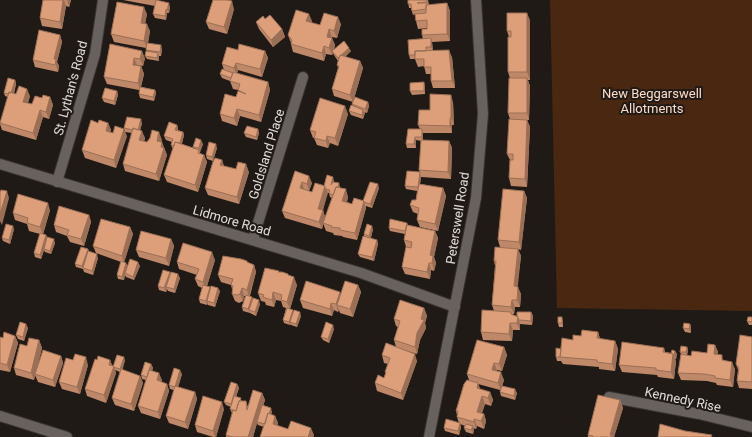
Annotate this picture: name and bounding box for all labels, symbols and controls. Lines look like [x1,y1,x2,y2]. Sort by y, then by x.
street label: St. Lythan's Road [51,39,90,137]
park label: New Beggarswell Allotments [602,86,702,116]
street label: Goldsland Place [246,107,287,201]
street label: Peterswell Road [443,171,472,265]
street label: Lidmore Road [191,202,273,239]
street label: Kennedy Rise [643,384,723,415]

